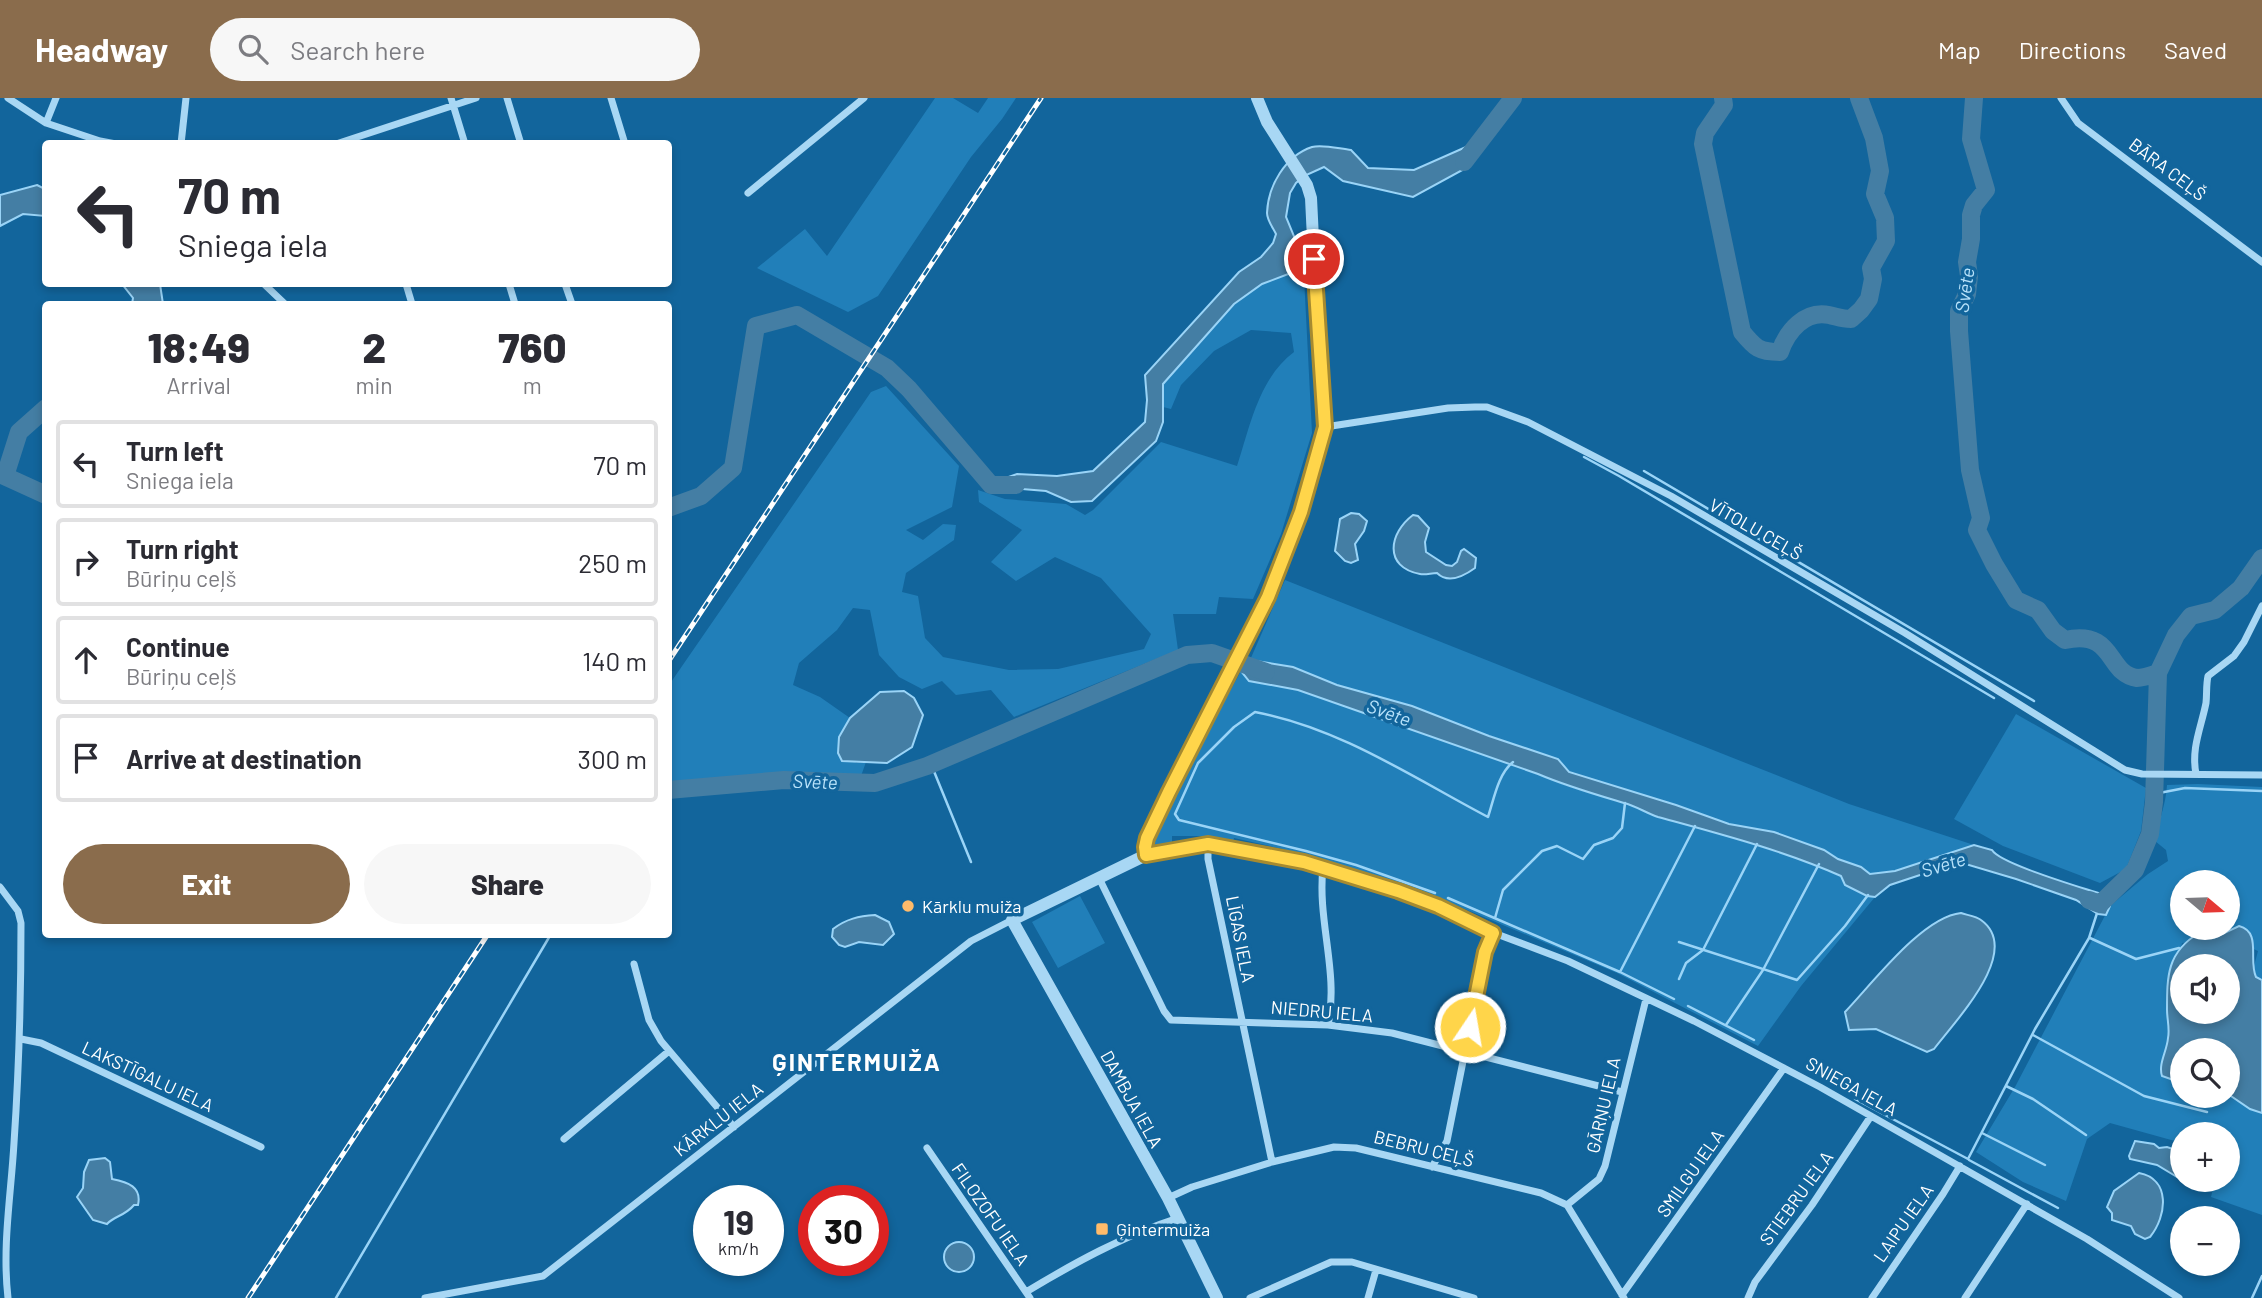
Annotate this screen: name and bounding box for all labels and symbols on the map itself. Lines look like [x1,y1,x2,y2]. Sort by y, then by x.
street label: BĀRA CEĻŠ [2125,133,2211,205]
pin [1284,229,1344,289]
water label: Svēte [1949,266,1979,314]
street label: VĪTOLU CEĻŠ [1706,494,1806,564]
water label: Svēte [1364,693,1414,731]
water label: Svēte [792,769,838,793]
water label: Svēte [1918,846,1968,882]
north arrow [2170,870,2240,940]
street label: LĪGAS IELA [1222,894,1260,984]
place label: Kārklu muiža [922,895,1021,917]
marker: Kārklu muiža [900,898,916,914]
position arrow [1433,990,1507,1064]
street label: NIEDRU IELA [1270,996,1374,1026]
street label: LAKSTĪGALU IELA [79,1036,217,1116]
street label: DAMBJA IELA [1096,1046,1168,1152]
district label: ĢINTERMUIŽA [772,1047,942,1076]
street label: SNIEGA IELA [1802,1052,1902,1120]
street label: GĀRŅU IELA [1581,1055,1625,1155]
street label: KĀRKLU IELA [669,1077,767,1161]
street label: BEBRU CEĻŠ [1372,1125,1476,1171]
street label: SMILGU IELA [1652,1125,1728,1221]
street label: STIEBRU IELA [1754,1147,1838,1249]
street label: FILOZOFU IELA [947,1158,1035,1270]
street label: LAIPU IELA [1868,1180,1938,1266]
speed limit sign: 30 [798,1185,889,1276]
place label: Ģintermuiža [1116,1218,1210,1240]
marker: Ģintermuiža [1094,1221,1110,1237]

